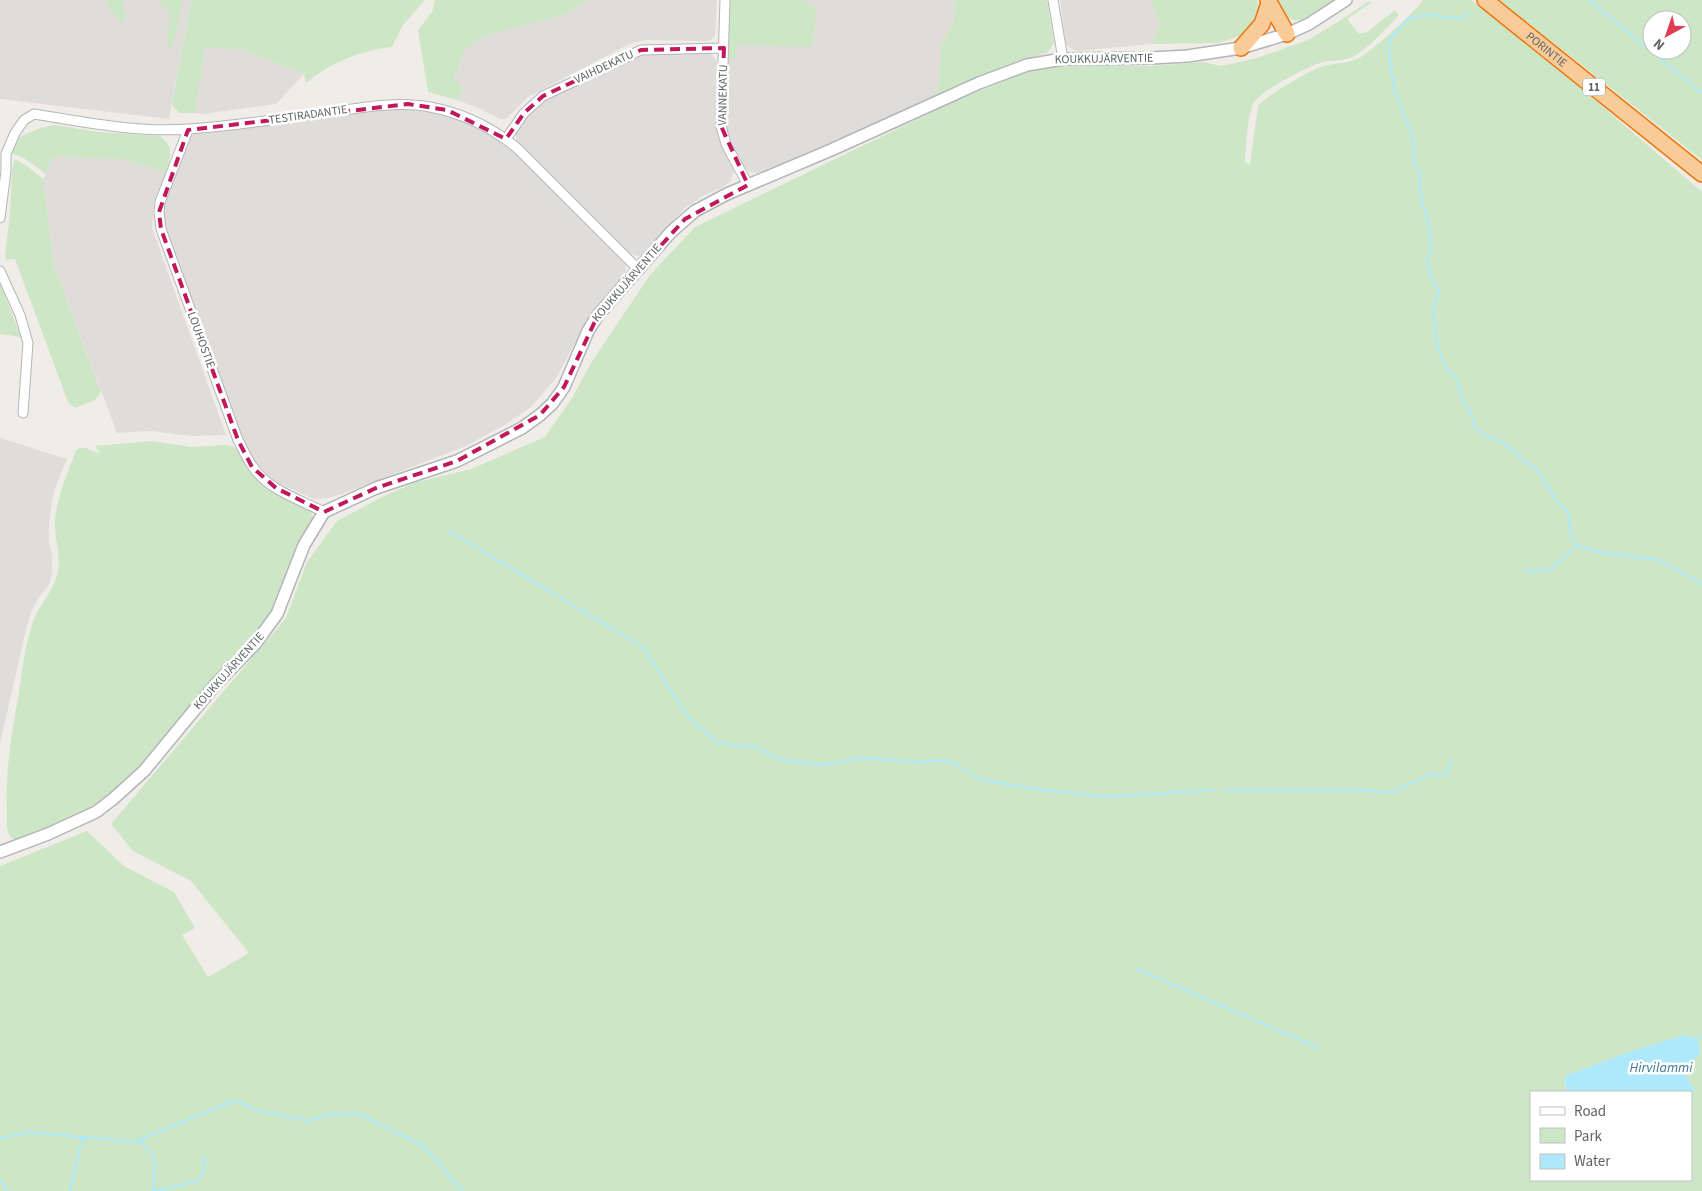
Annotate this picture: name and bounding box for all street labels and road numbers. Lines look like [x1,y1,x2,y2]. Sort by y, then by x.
street label: PORINTIE [1522,28,1571,71]
street label: VAIHDEKATU [571,46,637,88]
street label: KOUKKUJÄRVENTIE [1055,50,1153,68]
street label: VANNEKATU [714,64,732,126]
road number: 11 [1583,78,1605,95]
street label: TESTIRADANTIE [268,101,348,129]
street label: KOUKKUJÄRVENTIE [588,240,666,326]
street label: LOUHOSTIE [183,309,219,371]
street label: KOUKKUJÄRVENTIE [190,629,268,713]

